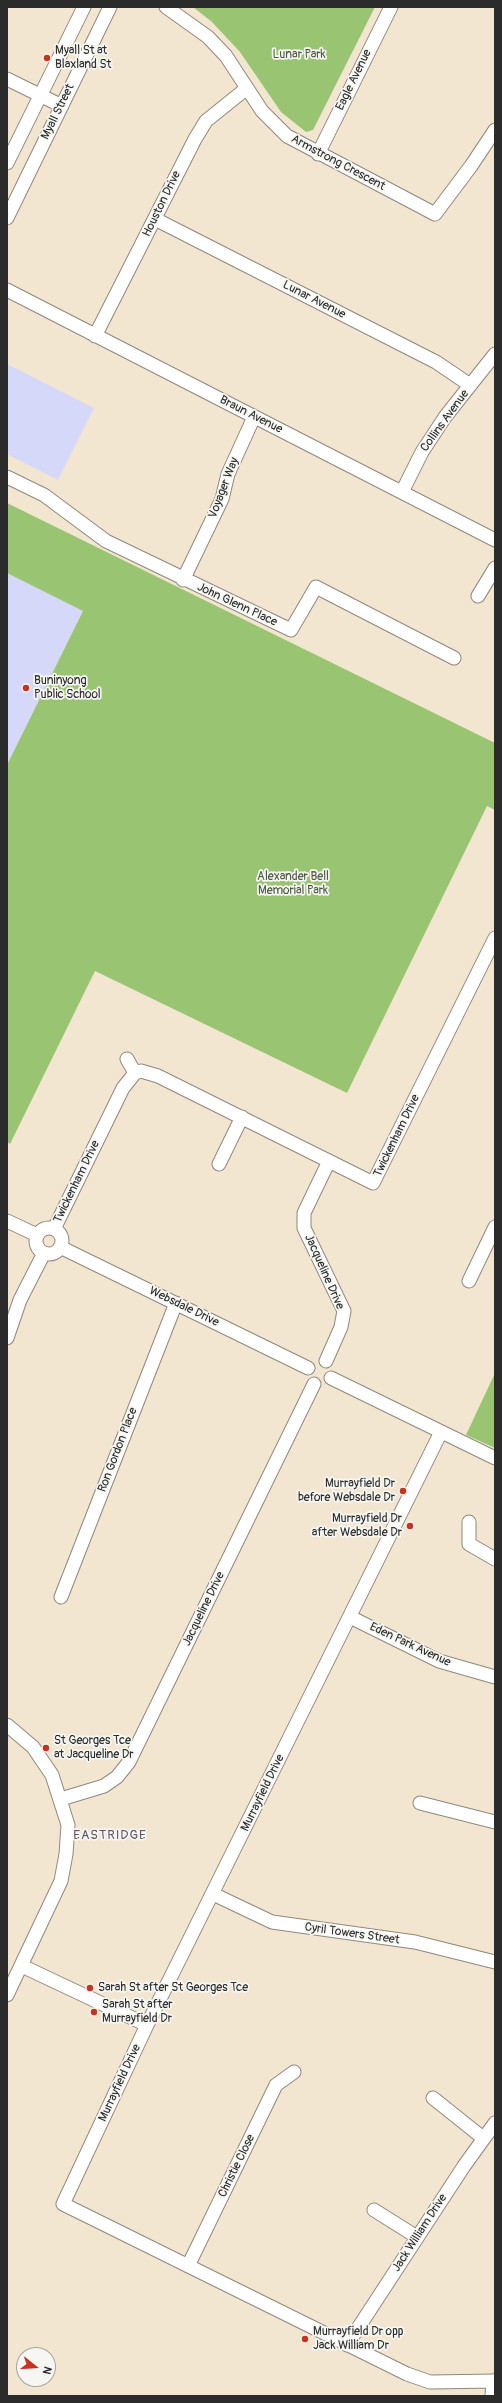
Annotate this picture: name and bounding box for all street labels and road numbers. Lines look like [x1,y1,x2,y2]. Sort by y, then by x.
street label: Eagle Avenue [333,47,375,113]
street label: Myall Street [38,82,78,142]
street label: Armstrong Crescent [288,132,388,194]
street label: Houston Drive [140,169,184,239]
street label: Lunar Avenue [280,278,348,322]
street label: Collins Avenue [418,387,472,455]
street label: Braun Avenue [217,393,285,437]
street label: Voyager Way [206,455,242,521]
street label: John Glenn Place [195,580,279,630]
street label: Twickenham Drive [371,1092,423,1180]
street label: Twickenham Drive [51,1138,103,1226]
street label: Jacqueline Drive [301,1232,347,1312]
street label: Websdale Drive [147,1284,221,1330]
street label: Ron Gordon Place [95,1406,141,1494]
street label: Jacqueline Drive [180,1570,228,1648]
street label: Eden Park Avenue [367,1620,453,1670]
street label: Murrayfield Drive [238,1752,288,1834]
street label: Cyril Towers Street [304,1920,400,1948]
street label: Murrayfield Drive [96,2042,144,2124]
street label: Christie Close [216,2132,258,2200]
street label: Jack William Drive [390,2191,450,2275]

